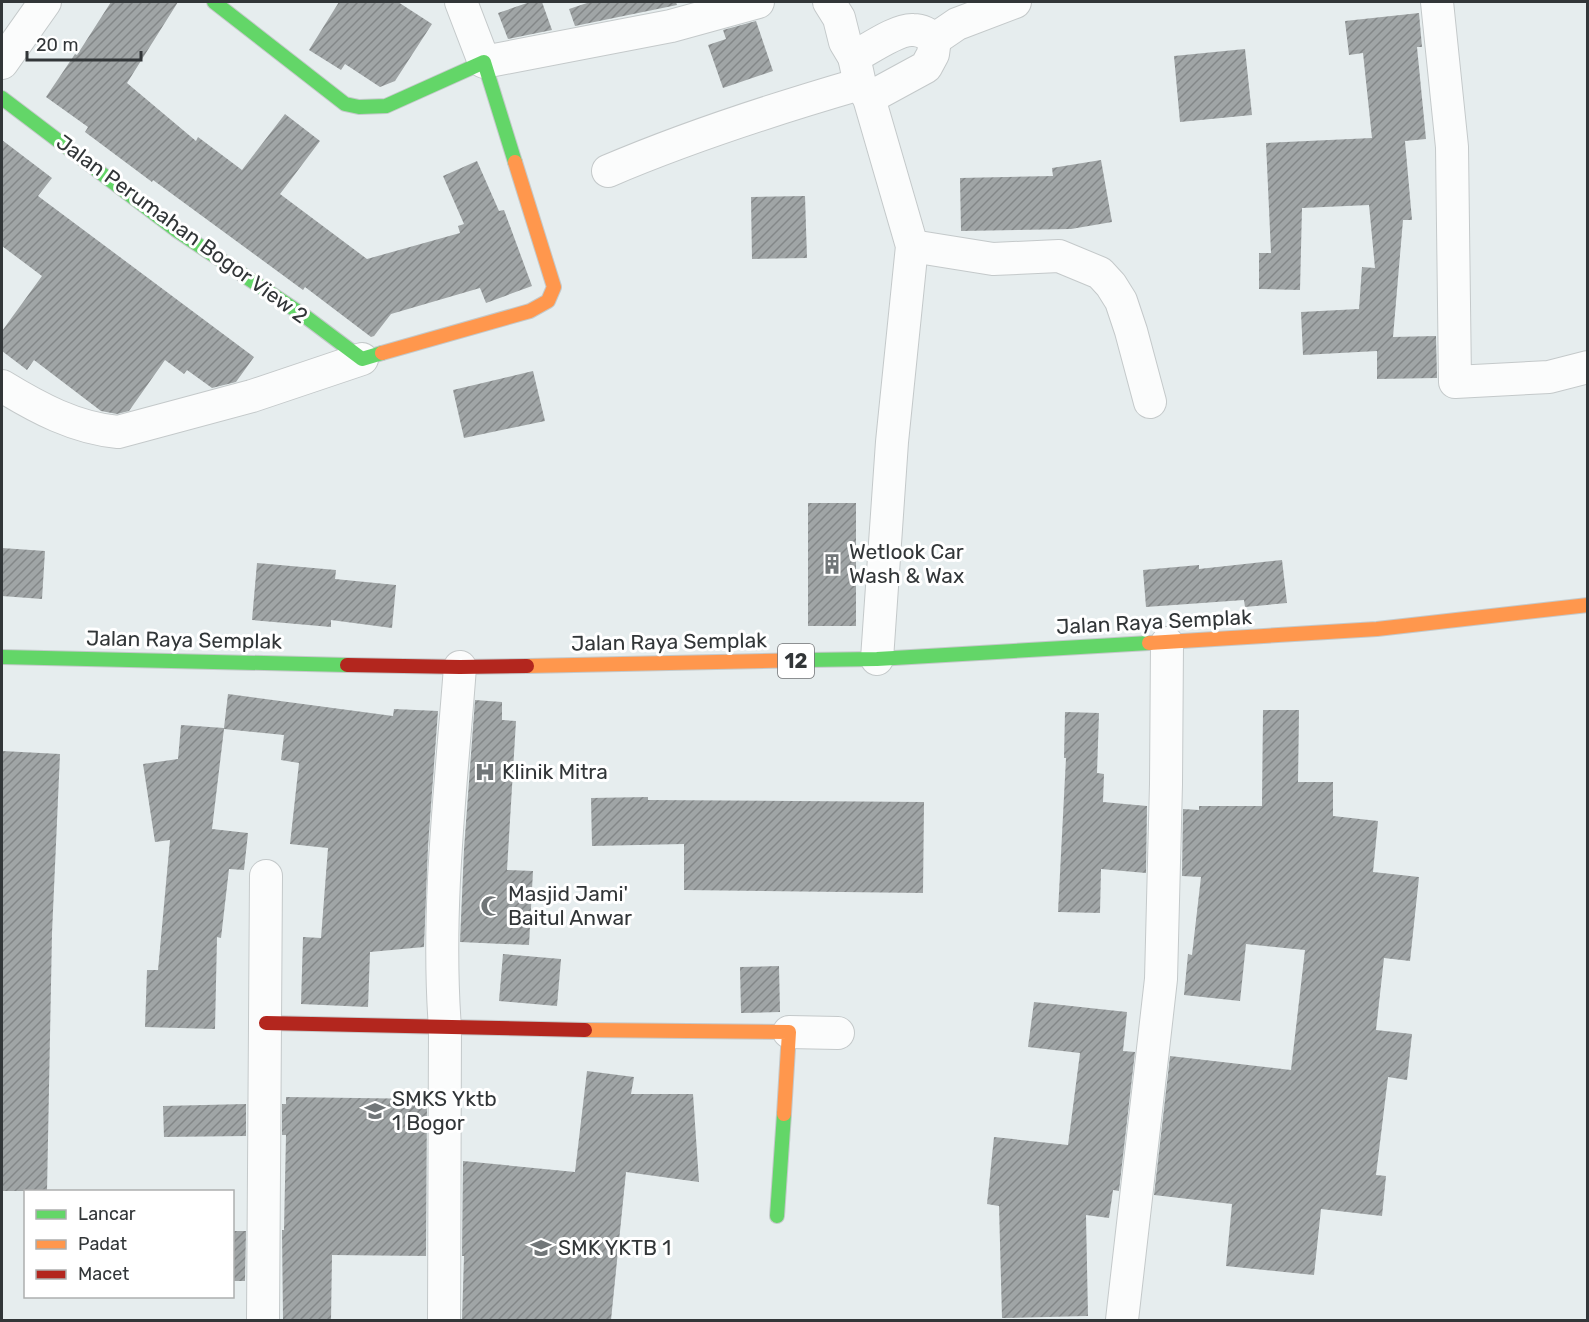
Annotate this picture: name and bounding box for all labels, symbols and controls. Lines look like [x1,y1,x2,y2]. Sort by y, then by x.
scale bar [27,24,141,62]
text: 20 m [36,34,78,56]
street label: Jalan Perumahan Bogor View 2 [52,129,313,328]
place label: Wetlook Car Wash & Wax [849,539,964,588]
building icon: Wetlook Car Wash & Wax [820,552,844,576]
street label: Jalan Raya Semplak [1055,604,1253,639]
street label: Jalan Raya Semplak [86,625,282,654]
street label: Jalan Raya Semplak [571,627,767,656]
road number: 12 [778,644,814,678]
place label: Klinik Mitra [502,759,608,784]
hospital icon: Klinik Mitra [473,760,497,784]
place label: Masjid Jami' Baitul Anwar [508,881,632,930]
mosque icon: Masjid Jami' Baitul Anwar [479,894,503,918]
place label: SMKS Yktb 1 Bogor [392,1086,497,1135]
school or university icon: SMKS Yktb 1 Bogor [363,1099,387,1123]
legend [24,1190,234,1298]
text: Lancar [78,1203,136,1225]
text: Padat [78,1233,127,1255]
place label: SMK YKTB 1 [558,1235,671,1260]
school or university icon: SMK YKTB 1 [529,1236,553,1260]
text: Macet [78,1263,129,1285]

